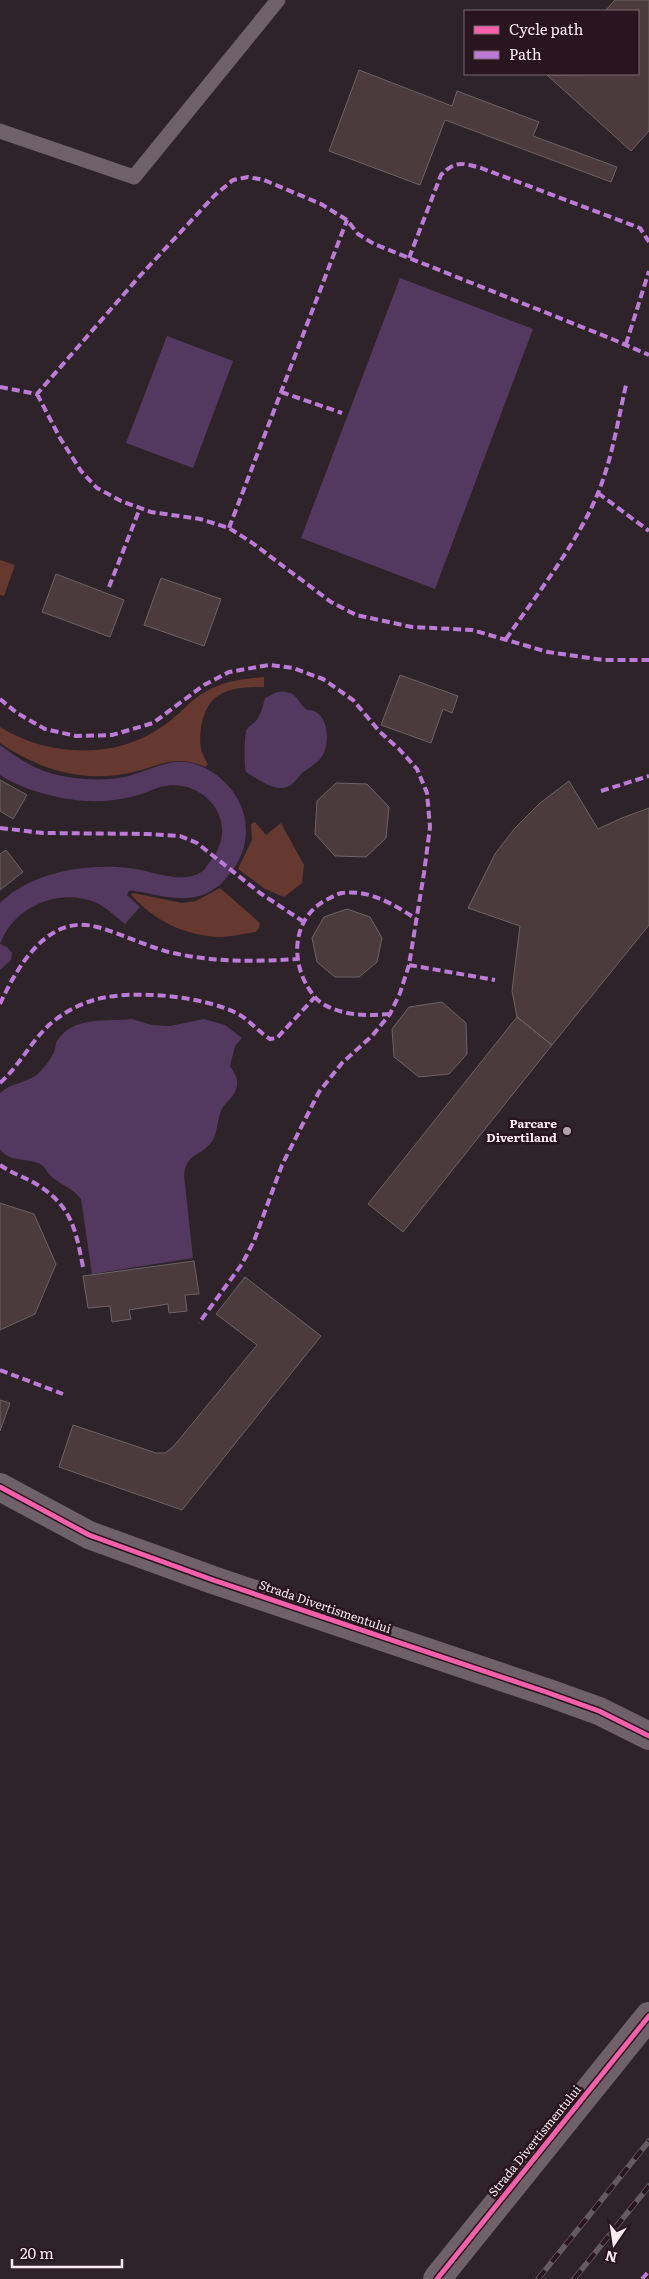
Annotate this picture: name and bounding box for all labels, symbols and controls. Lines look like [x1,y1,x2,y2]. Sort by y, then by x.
legend [464,10,639,75]
text: Cycle path [509,17,584,40]
text: Path [509,42,542,65]
place label: Parcare Divertiland [486,1114,557,1146]
marker: Parcare Divertiland [561,1125,573,1137]
street label: Strada Divertismentului [257,1575,394,1637]
street label: Strada Divertismentului [484,2081,585,2200]
north arrow [589,2219,639,2269]
scale bar [12,2236,122,2268]
text: 20 m [20,2241,54,2264]
text: N [603,2247,619,2269]

